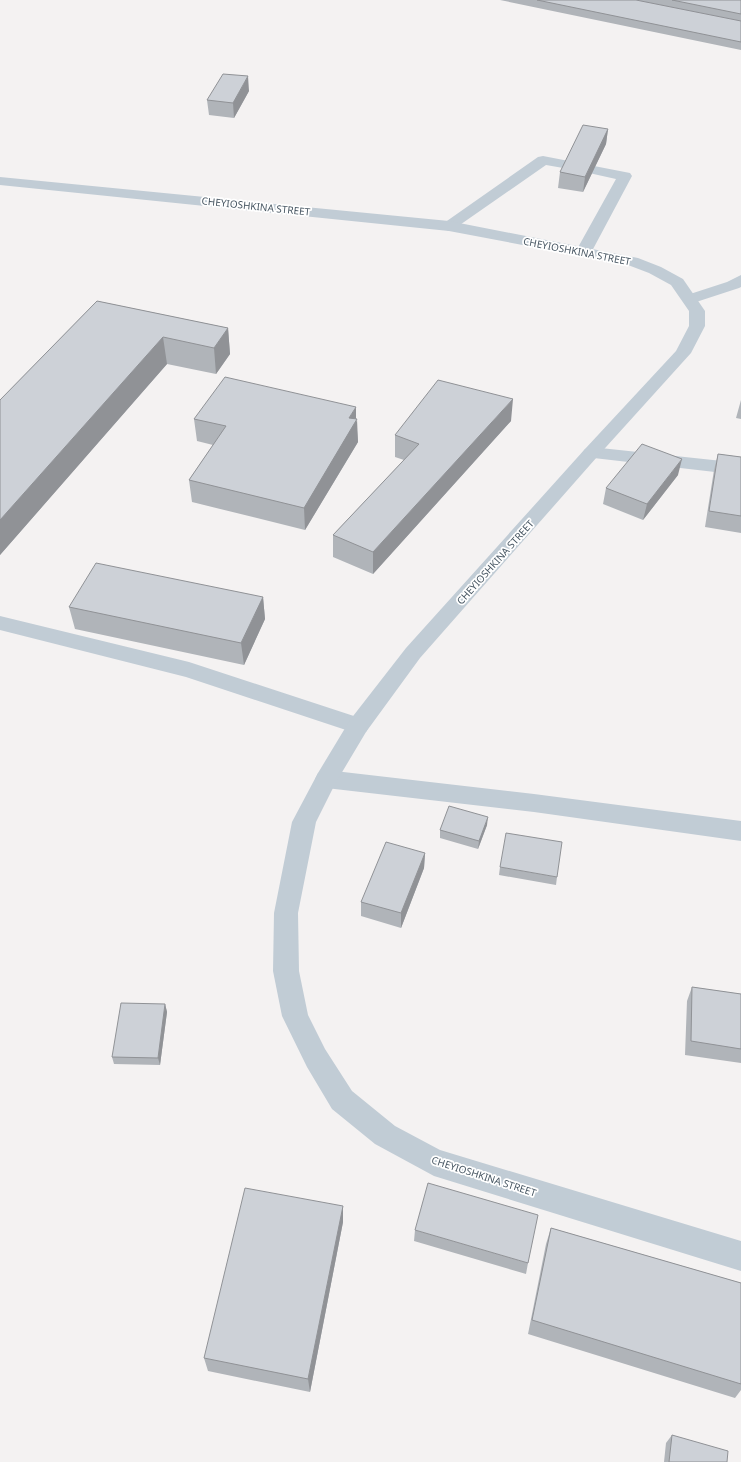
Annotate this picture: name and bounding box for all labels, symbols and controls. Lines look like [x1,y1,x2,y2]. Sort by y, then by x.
street label: CHEYIOSHKINA STREET [201,193,311,219]
street label: CHEYIOSHKINA STREET [522,234,632,268]
street label: CHEYIOSHKINA STREET [453,516,537,607]
street label: CHEYIOSHKINA STREET [430,1152,538,1200]

